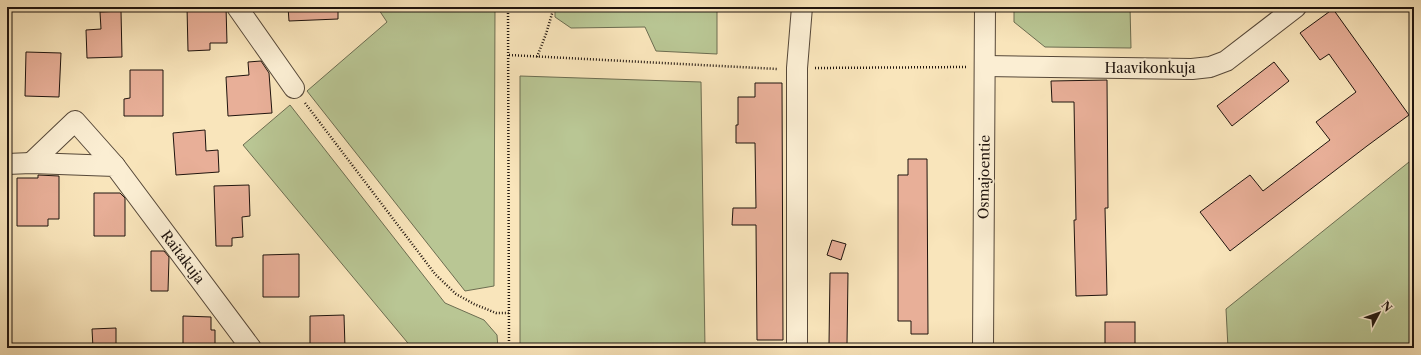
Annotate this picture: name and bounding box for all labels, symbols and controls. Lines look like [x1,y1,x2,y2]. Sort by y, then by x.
street label: Haavikonkuja [1104,59,1196,77]
street label: Osmajoentie [974,135,994,219]
street label: Raitakuja [157,227,209,288]
north arrow [1359,293,1399,333]
text: N [1378,298,1395,315]

